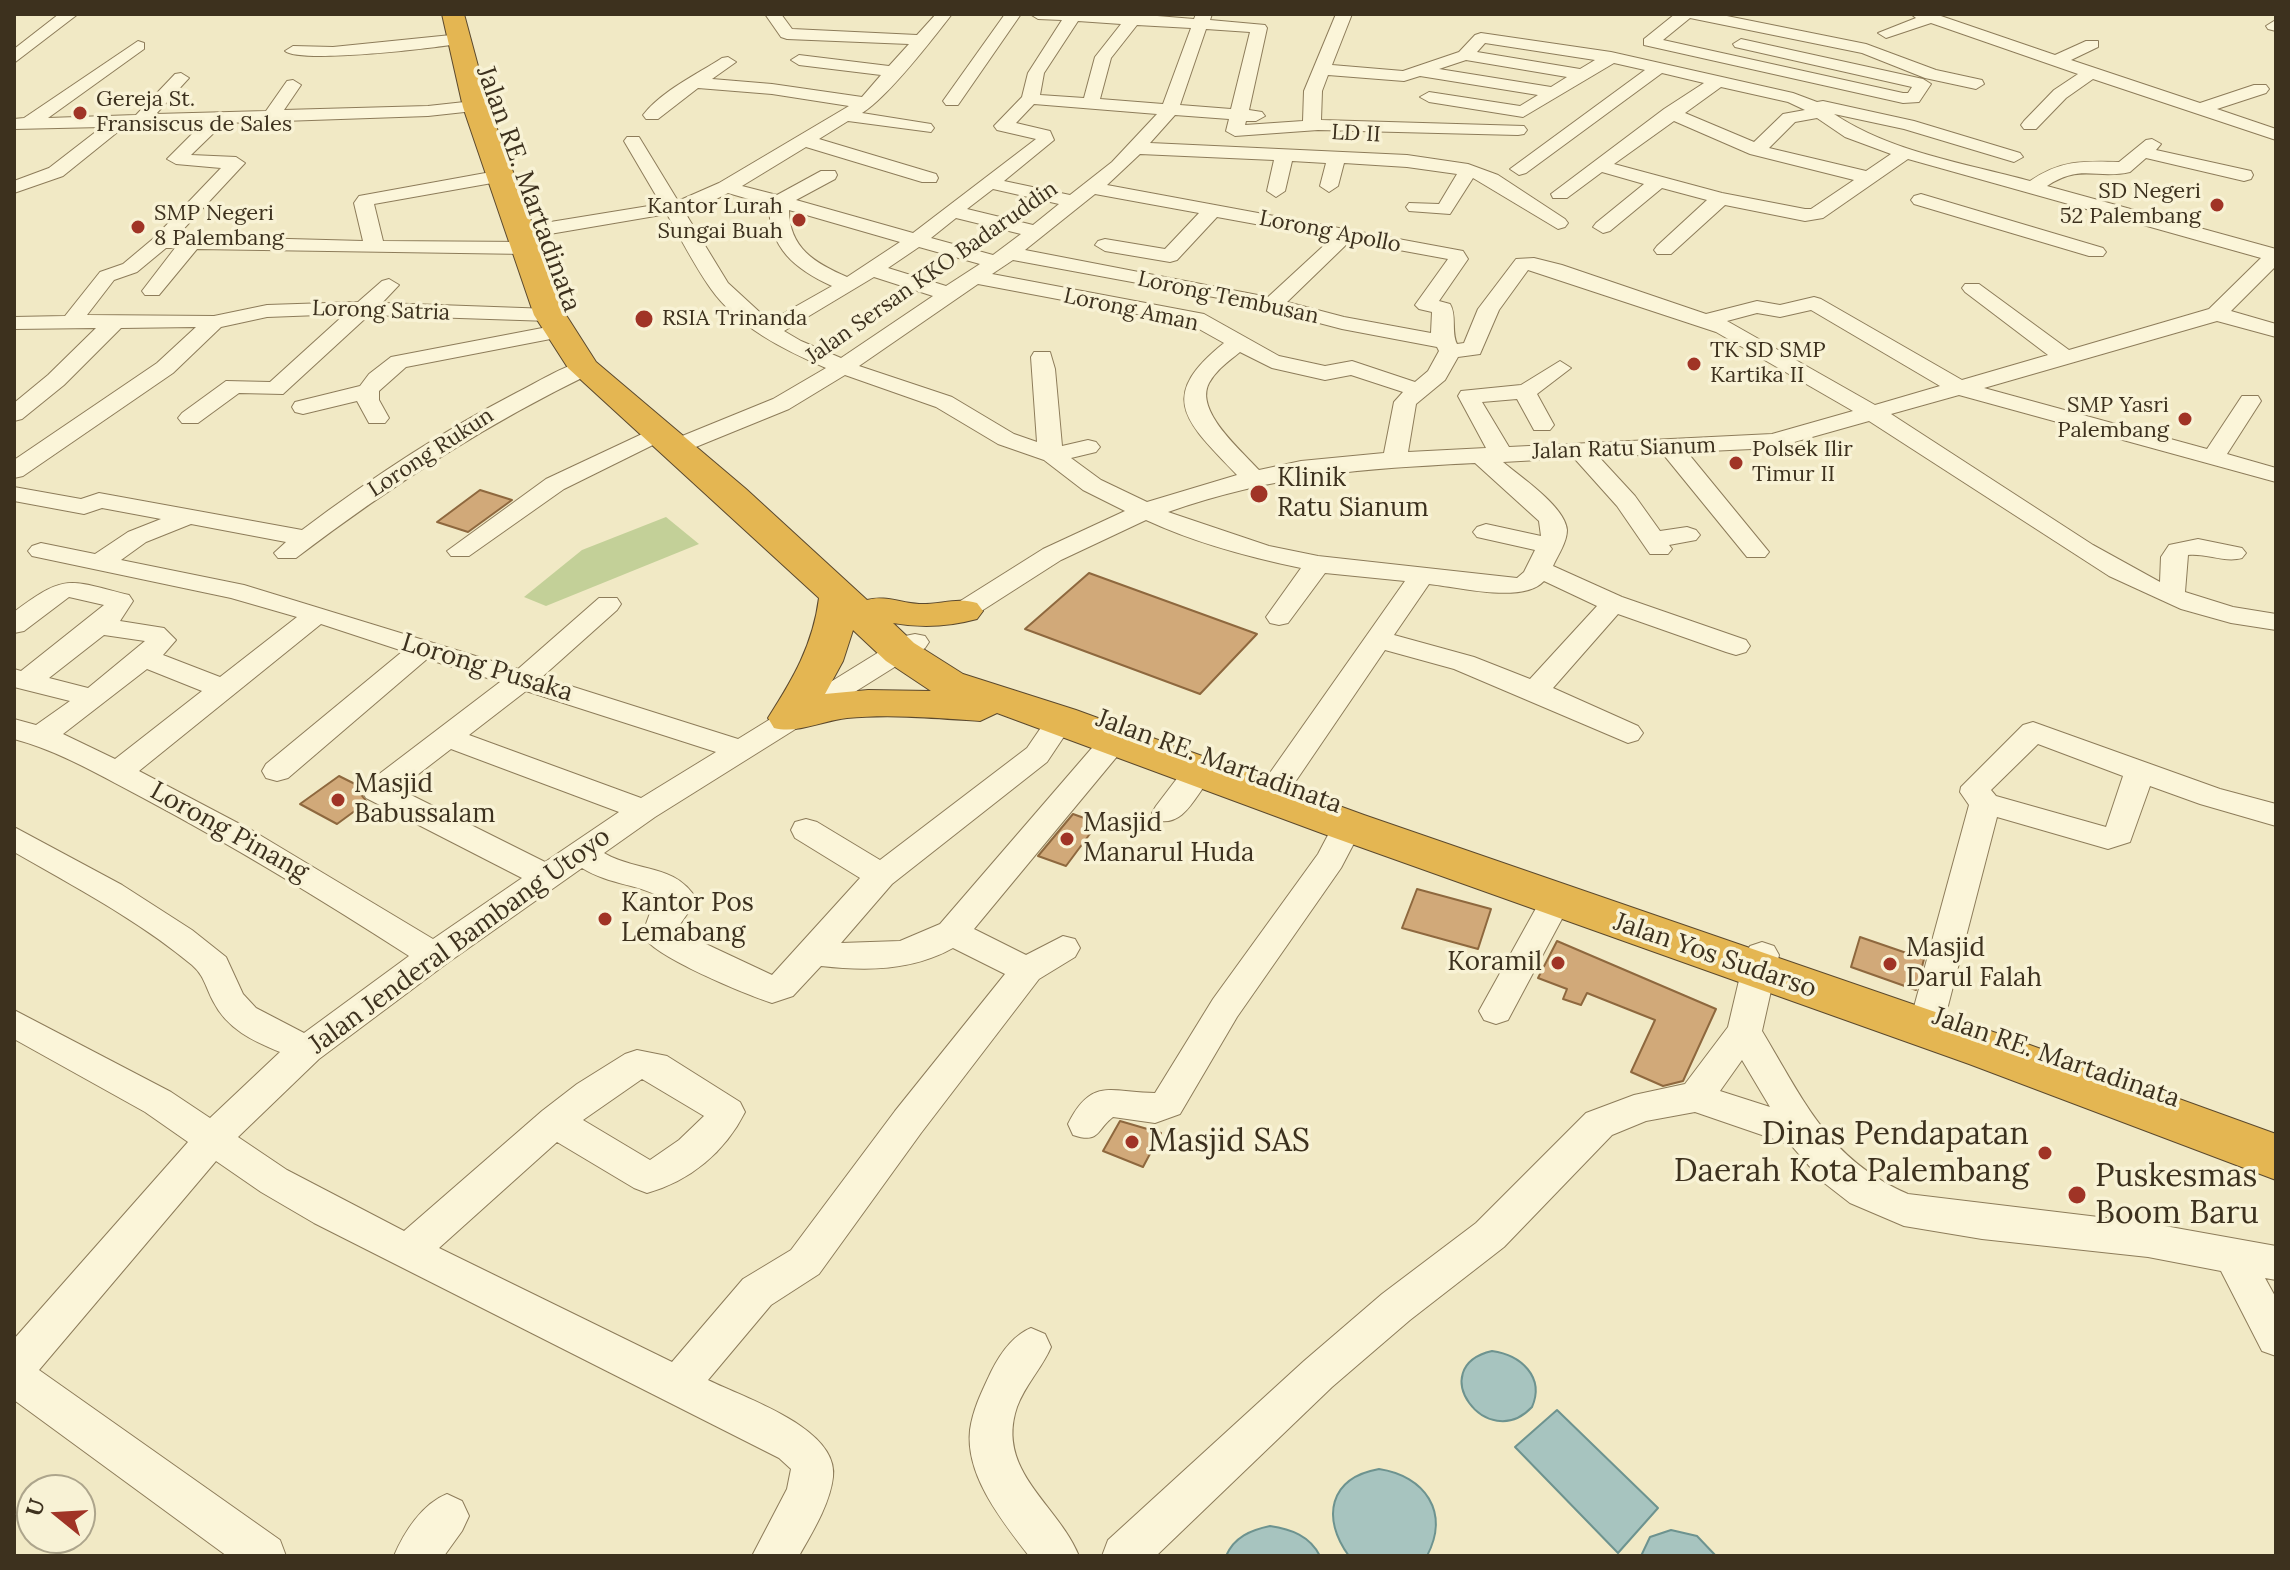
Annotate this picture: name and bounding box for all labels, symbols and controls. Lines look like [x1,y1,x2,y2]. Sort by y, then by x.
street label: Jalan RE. Martadinata [469,62,587,316]
place label: Gereja St. Fransiscus de Sales [96,87,292,138]
marker: Gereja St. Fransiscus de Sales [71,104,89,122]
street label: LD II [1331,120,1381,148]
street label: Jalan Sersan KKO Badaruddin [801,176,1063,370]
place label: SD Negeri 52 Palembang [2060,179,2201,230]
place label: Kantor Lurah Sungai Buah [647,194,783,246]
marker: SD Negeri 52 Palembang [2208,196,2226,214]
place label: SMP Negeri 8 Palembang [154,201,284,252]
street label: Lorong Apollo [1257,205,1403,259]
marker: Kantor Lurah Sungai Buah [790,211,808,229]
marker: SMP Negeri 8 Palembang [129,218,147,236]
street label: Lorong Tembusan [1135,266,1321,330]
street label: Lorong Aman [1061,283,1201,337]
street label: Lorong Satria [311,295,451,327]
place label: RSIA Trinanda [662,306,807,332]
marker: RSIA Trinanda [633,308,655,330]
place label: TK SD SMP Kartika II [1710,338,1826,390]
marker: TK SD SMP Kartika II [1685,355,1703,373]
place label: SMP Yasri Palembang [2057,393,2169,444]
street label: Lorong Rukun [363,403,499,503]
marker: SMP Yasri Palembang [2176,410,2194,428]
street label: Jalan Ratu Sianum [1532,433,1716,465]
place label: Polsek Ilir Timur II [1752,437,1853,488]
marker: Polsek Ilir Timur II [1727,454,1745,472]
place label: Klinik Ratu Sianum [1277,463,1429,524]
marker: Klinik Ratu Sianum [1248,483,1270,505]
street label: Lorong Pusaka [398,627,576,709]
street label: Jalan RE. Martadinata [1092,703,1346,821]
place label: Masjid Babussalam [354,769,495,830]
street label: Lorong Pinang [144,776,314,888]
marker: Masjid Babussalam [329,791,347,809]
place label: Masjid Manarul Huda [1083,808,1254,870]
street label: Jalan Jenderal Bambang Utoyo [303,821,617,1061]
marker: Masjid Manarul Huda [1058,830,1076,848]
place label: Kantor Pos Lemabang [621,888,754,950]
street label: Jalan Yos Sudarso [1610,907,1820,1005]
marker: Kantor Pos Lemabang [596,910,614,928]
place label: Masjid Darul Falah [1906,933,2042,994]
place label: Koramil [1447,947,1542,979]
marker: Koramil [1549,954,1567,972]
marker: Masjid Darul Falah [1881,955,1899,973]
street label: Jalan RE. Martadinata [1928,1001,2184,1115]
place label: Dinas Pendapatan Daerah Kota Palembang [1674,1116,2029,1191]
place label: Masjid SAS [1148,1123,1310,1161]
marker: Masjid SAS [1123,1133,1141,1151]
marker: Dinas Pendapatan Daerah Kota Palembang [2036,1144,2054,1162]
place label: Puskesmas Boom Baru [2095,1158,2259,1233]
marker: Puskesmas Boom Baru [2066,1184,2088,1206]
north arrow [16,1474,96,1554]
text: U [19,1495,51,1519]

